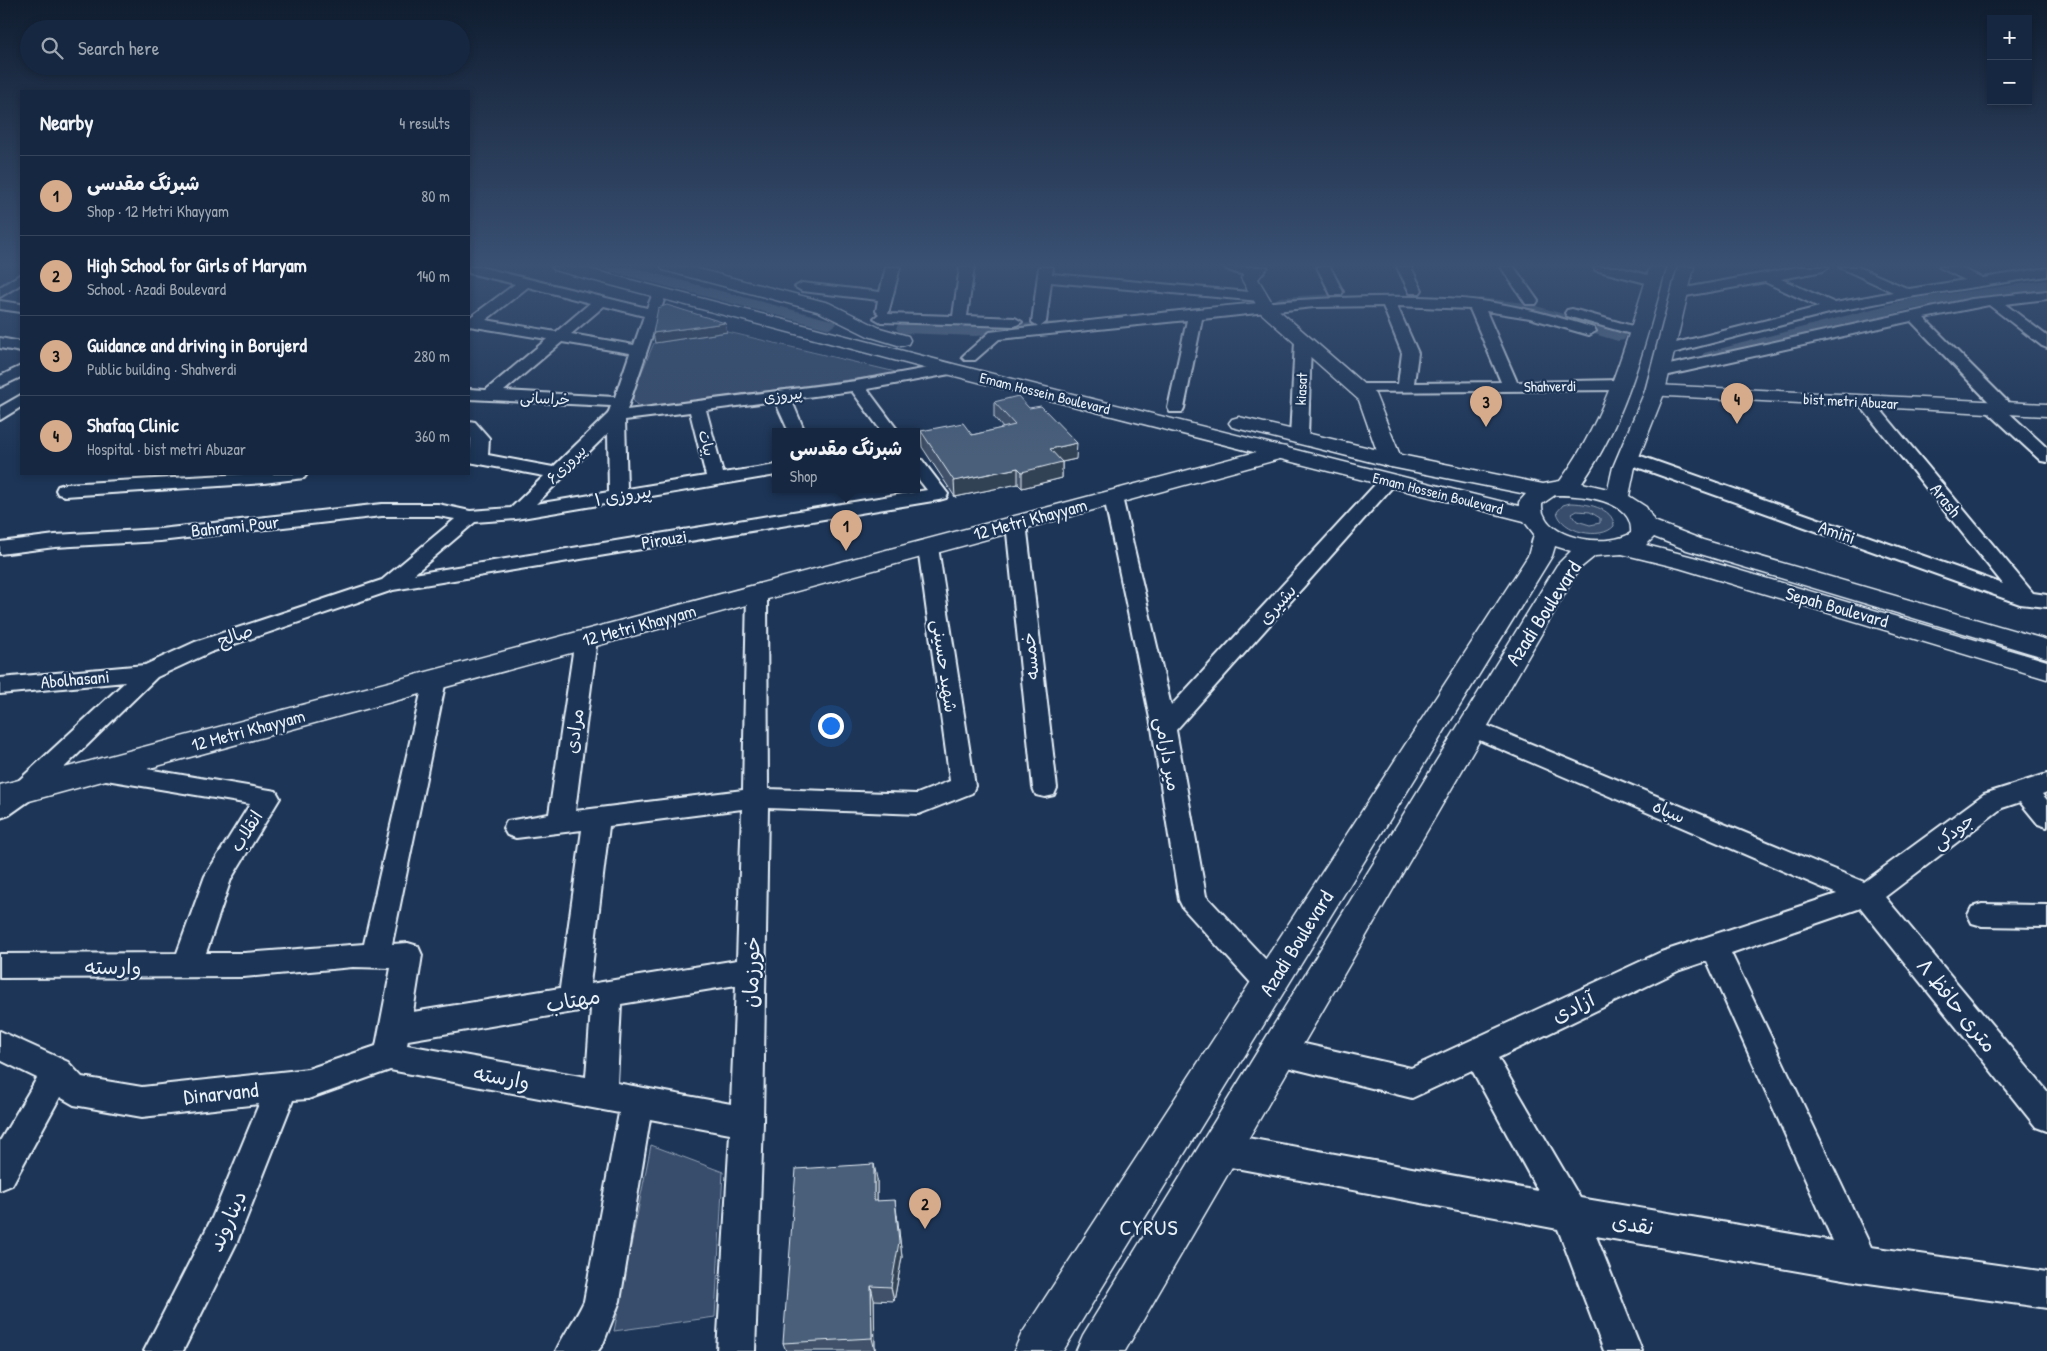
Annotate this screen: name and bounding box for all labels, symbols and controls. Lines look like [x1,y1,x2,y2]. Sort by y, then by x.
map controls [1987,15,2032,105]
button: + [1987,15,2032,60]
search box [20,20,470,75]
icon: search [38,34,66,62]
text: Search here [78,35,159,61]
button: − [1987,60,2032,105]
text: Nearby [40,108,93,137]
text: 4 results [399,112,450,134]
text: شبرنگ مقدسی [87,170,199,196]
text: 1 [53,185,59,207]
text: 80 m [421,185,450,207]
text: Shop · 12 Metri Khayyam [87,200,229,222]
text: High School for Girls of Maryam [87,252,307,278]
text: 2 [52,265,60,287]
text: 140 m [416,265,450,287]
text: School · Azadi Boulevard [87,278,226,300]
text: Guidance and driving in Borujerd [87,332,307,358]
text: 3 [52,345,60,367]
text: 280 m [414,345,450,367]
text: Public building · Shahverdi [87,358,237,380]
street label: Emam Hossein Boulevard [978,367,1113,419]
street label: kiasat [1290,371,1312,406]
street label: Shahverdi [1524,375,1576,397]
street label: پیروزی [762,382,804,408]
pin: 4 [1721,383,1753,424]
street label: خراسانی [519,386,571,410]
pin: 3 [1470,386,1502,427]
street label: bist metri Abuzar [1803,388,1899,414]
text: Shafaq Clinic [87,412,179,438]
text: 4 [53,425,59,447]
text: 360 m [415,425,450,447]
street label: بیات [694,428,720,458]
popup [772,428,920,493]
text: شبرنگ مقدسی [790,435,902,461]
text: Hospital · bist metri Abuzar [87,438,246,460]
street label: پیروزی۶ [541,440,591,488]
text: Shop [790,465,817,487]
street label: Emam Hossein Boulevard [1371,467,1506,519]
street label: پیروزی ۱ [593,478,653,512]
street label: Arash [1925,478,1968,523]
street label: 12 Metri Khayyam [970,492,1090,546]
street label: Bahrami Pour [190,509,280,543]
pin: 1 [830,510,862,551]
street label: Amini [1815,514,1859,550]
street label: Pirouzi [639,523,689,555]
street label: Azadi Boulevard [1498,555,1588,671]
street label: بشیری [1252,578,1302,630]
street label: Sepah Boulevard [1783,580,1891,634]
street label: 12 Metri Khayyam [579,598,699,652]
street label: صالح [214,617,256,653]
street label: شهید حسینی [926,618,964,714]
street label: خمسه [1015,631,1045,681]
street label: Abolhasani [40,664,110,694]
street label: 12 Metri Khayyam [188,703,308,757]
street label: مرادی [558,707,590,755]
your location [818,713,844,739]
street label: میر دارامی [1149,715,1187,793]
street label: سپاه [1649,793,1689,829]
street label: انقلاب [224,806,268,856]
street label: جودکی [1927,807,1979,855]
street label: Azadi Boulevard [1252,885,1340,1001]
street label: خورزمان [735,936,767,1008]
street label: وارسته [85,952,141,981]
street label: ۸ متری حافظ [1910,952,2004,1058]
street label: مهتاب [543,981,603,1019]
street label: آزادی [1547,984,1600,1030]
street label: وارسته [472,1058,532,1096]
street label: Dinarvand [182,1075,260,1111]
street label: دیناروند [201,1186,253,1256]
pin: 2 [909,1188,941,1229]
street label: نقدی [1610,1206,1656,1242]
district label: CYRUS [1120,1212,1178,1242]

